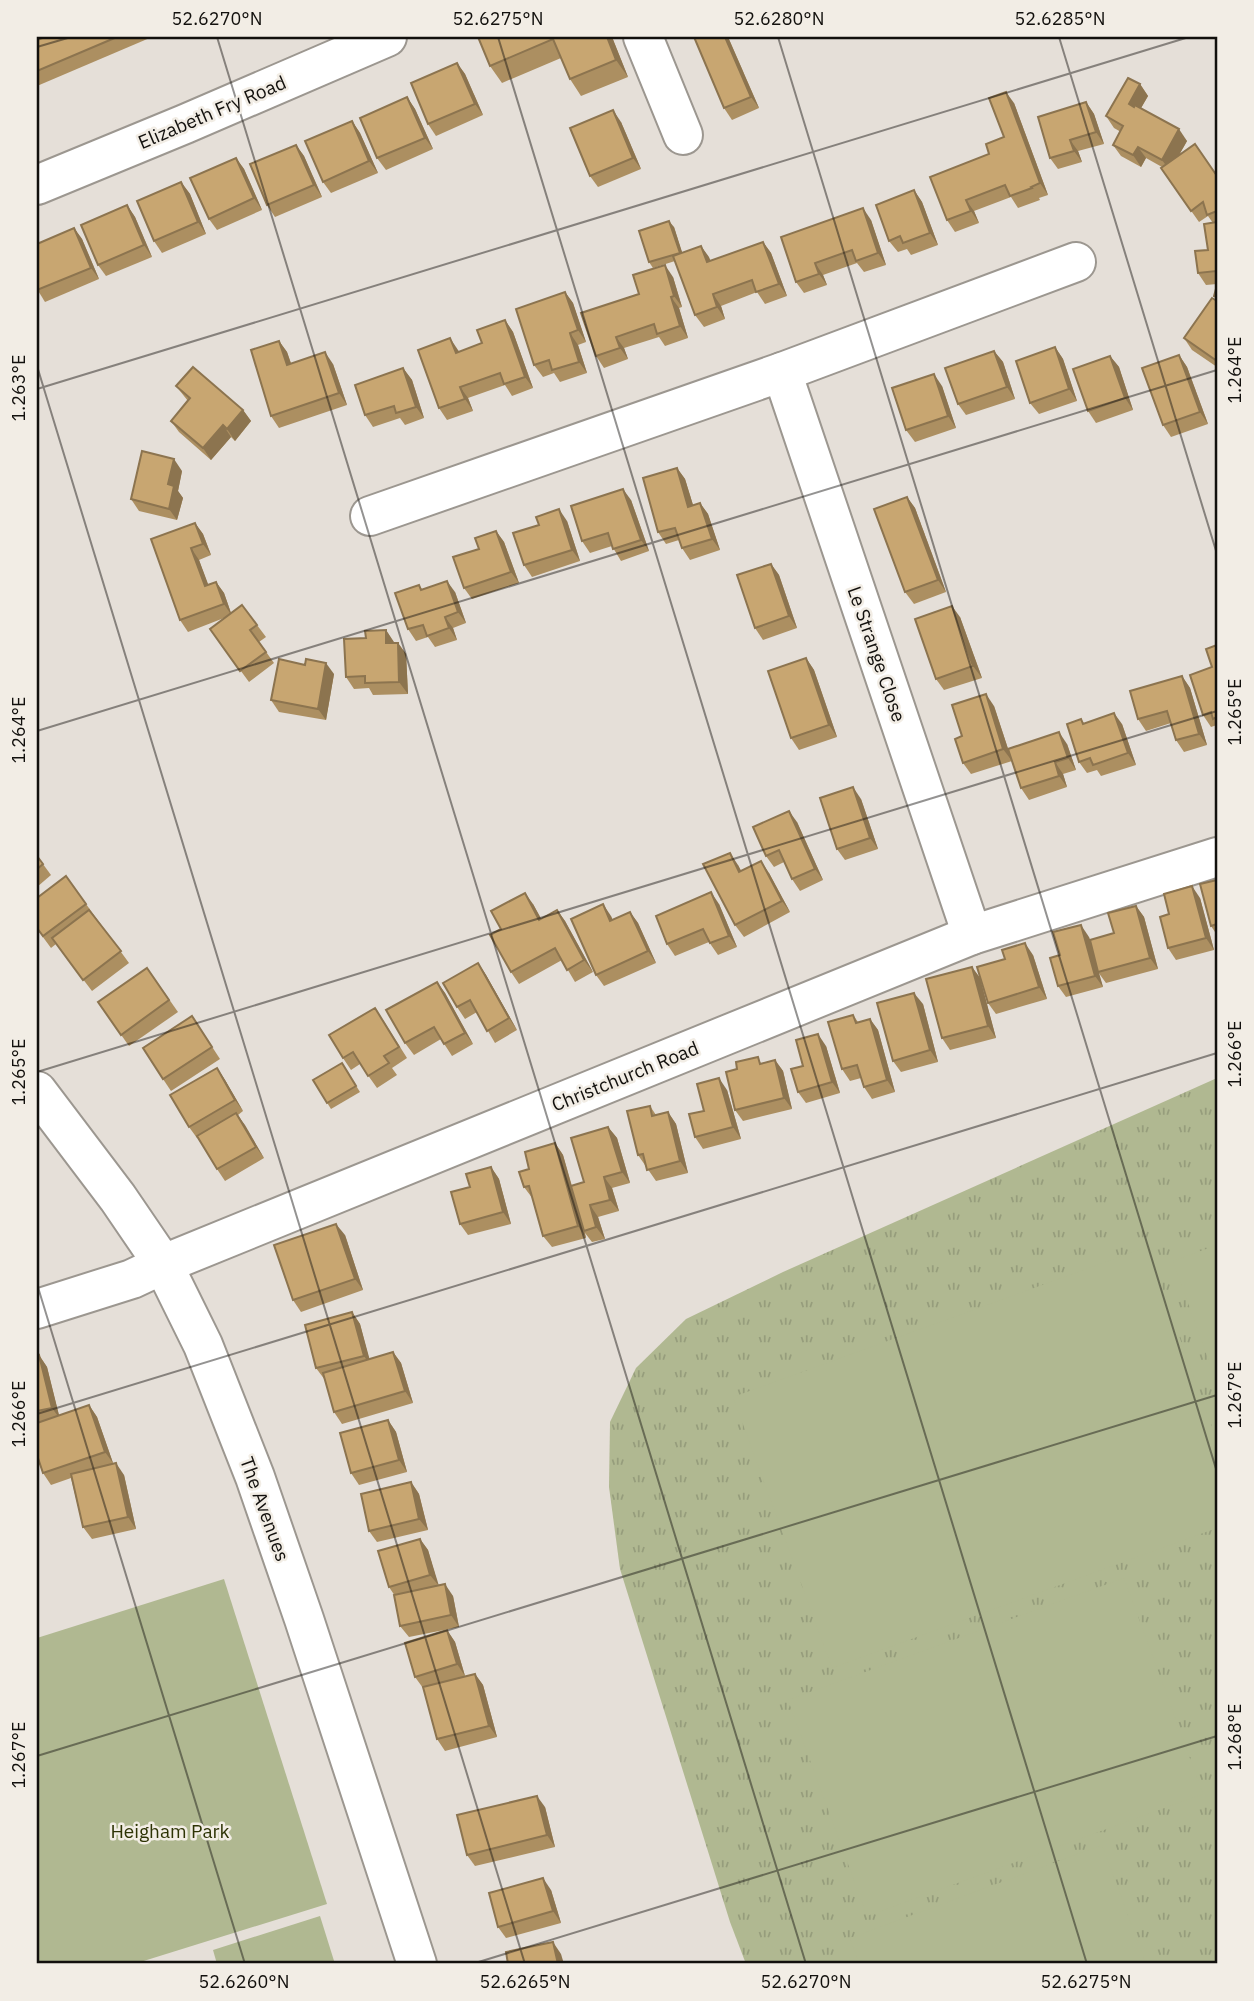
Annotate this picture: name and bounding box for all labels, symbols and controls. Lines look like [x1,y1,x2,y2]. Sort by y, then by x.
text: 52.6270°N [172,7,262,30]
text: 52.6275°N [453,7,543,30]
text: 52.6280°N [734,7,824,30]
text: 52.6285°N [1015,7,1105,30]
street label: Elizabeth Fry Road [134,70,290,154]
text: 1.264°E [1223,336,1246,404]
text: 1.263°E [7,354,30,422]
street label: Le Strange Close [843,583,911,725]
text: 1.265°E [1223,678,1246,746]
text: 1.264°E [7,696,30,764]
text: 1.266°E [1223,1020,1246,1088]
street label: Christchurch Road [548,1036,702,1116]
text: 1.265°E [7,1038,30,1106]
text: 1.267°E [1223,1361,1246,1429]
text: 1.266°E [7,1380,30,1448]
street label: The Avenues [235,1454,295,1564]
text: 1.268°E [1223,1703,1246,1771]
text: 1.267°E [7,1721,30,1789]
park label: Heigham Park [110,1819,230,1843]
text: 52.6260°N [199,1970,289,1993]
text: 52.6265°N [480,1970,570,1993]
text: 52.6270°N [761,1970,851,1993]
text: 52.6275°N [1041,1970,1131,1993]

